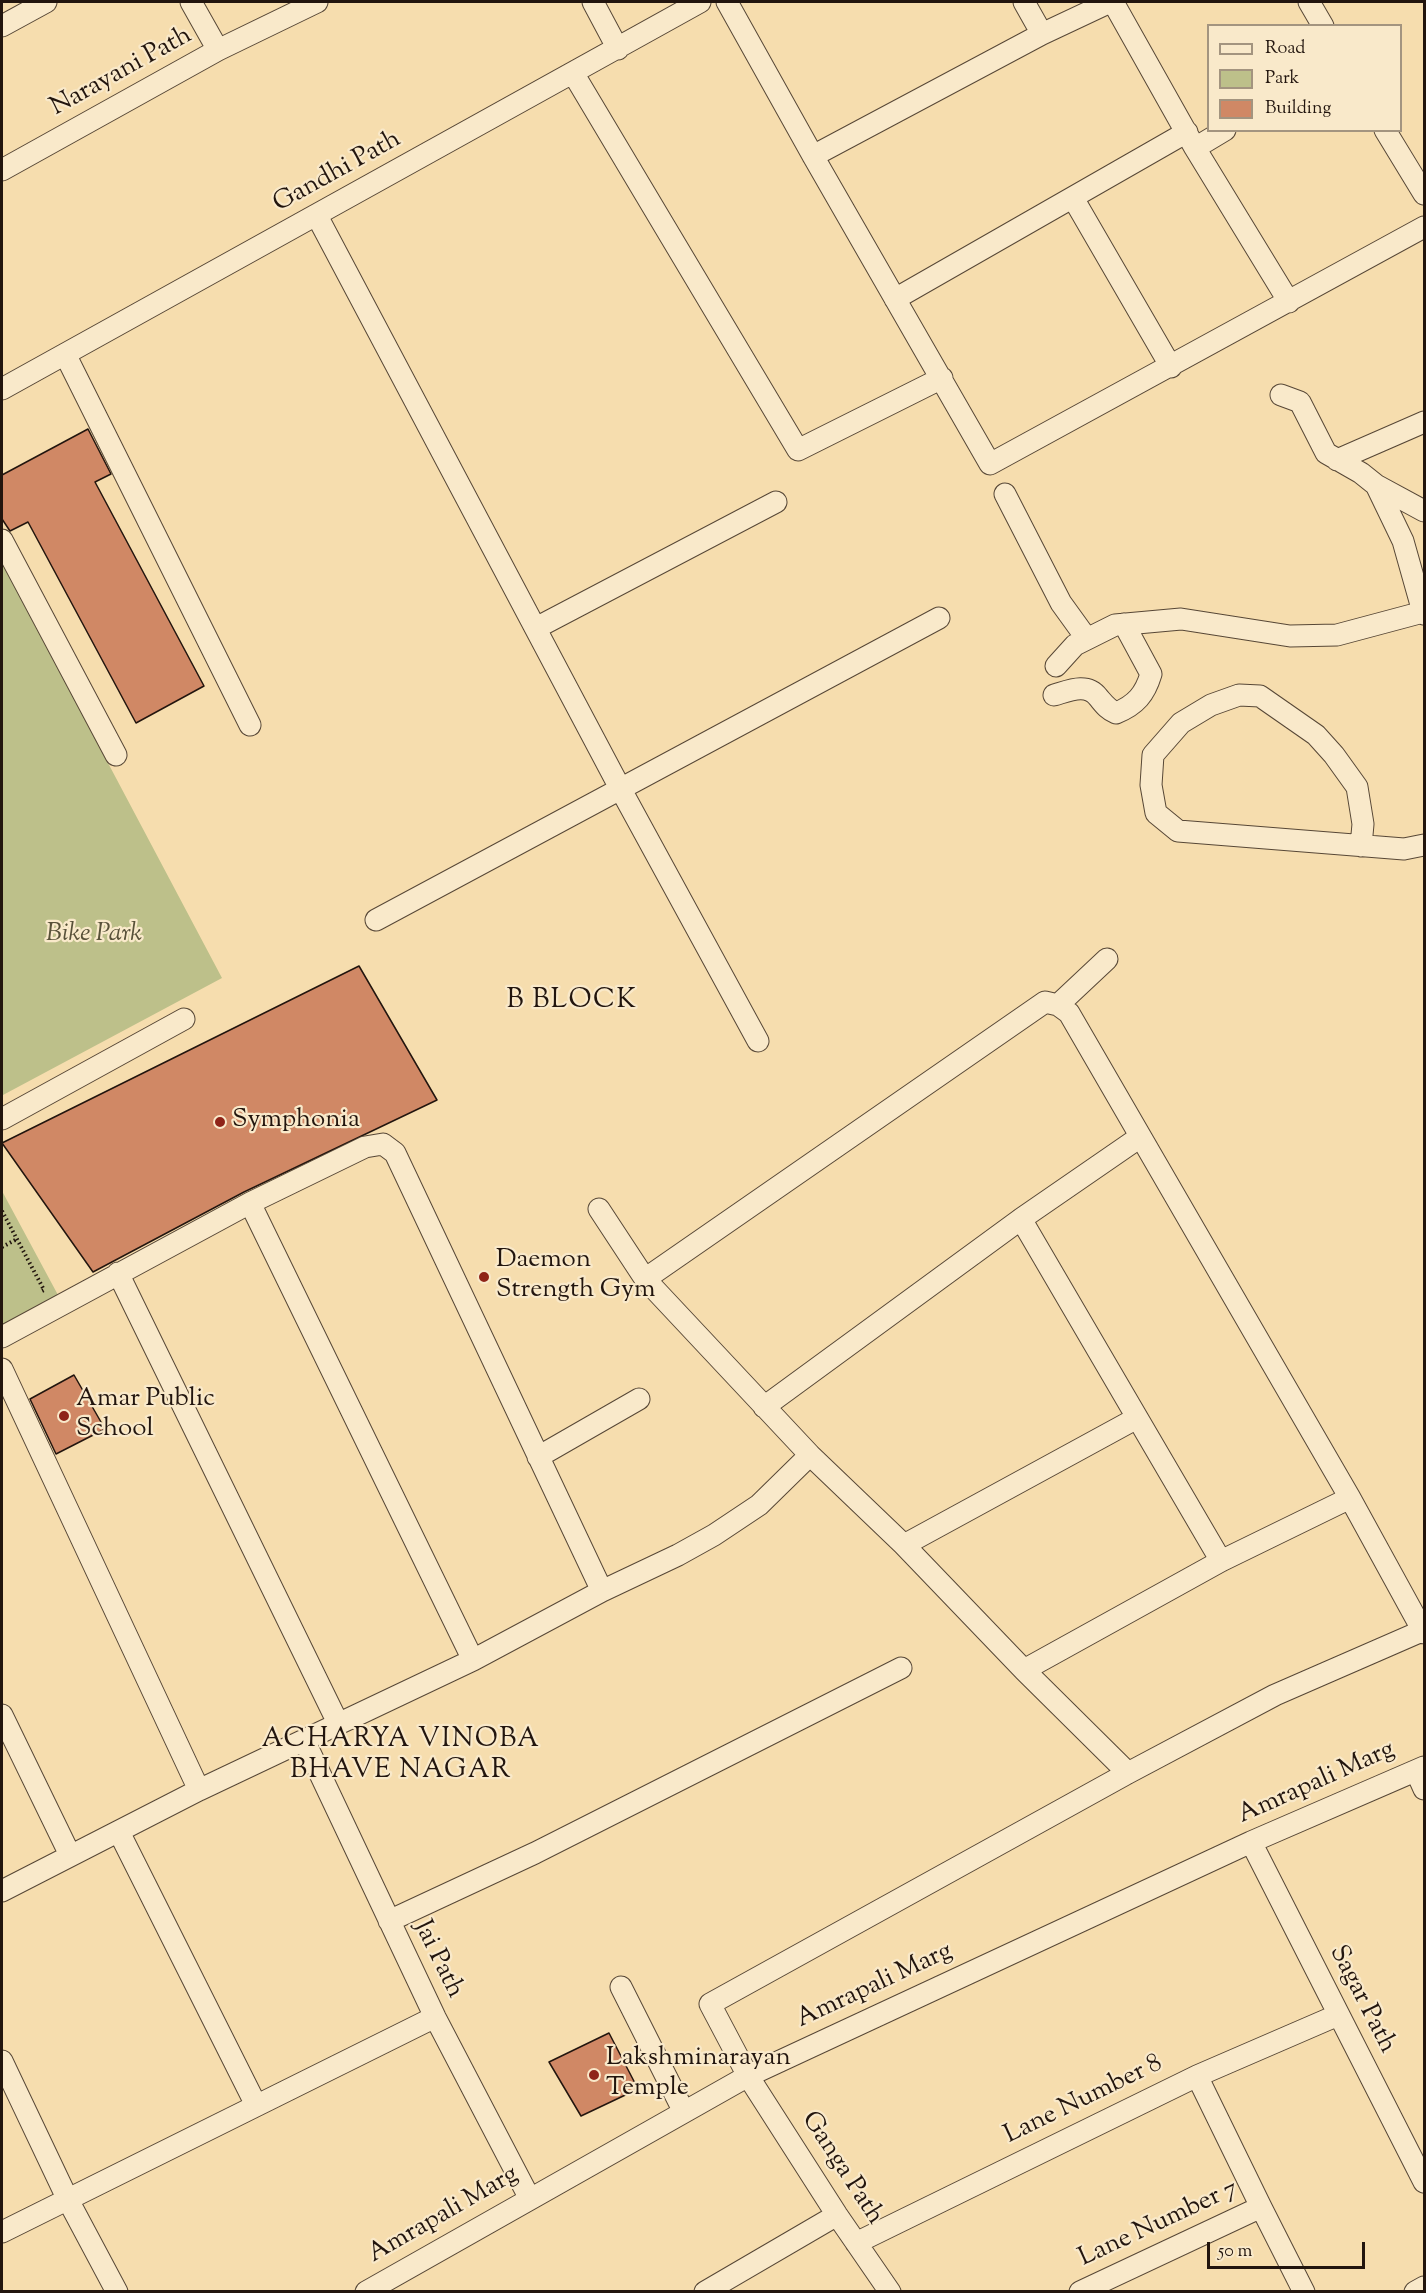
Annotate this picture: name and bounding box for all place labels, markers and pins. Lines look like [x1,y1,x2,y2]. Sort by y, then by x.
place label: Symphonia [232,1106,360,1138]
marker: Symphonia [213,1115,227,1129]
place label: Daemon Strength Gym [496,1246,655,1308]
marker: Daemon Strength Gym [477,1270,491,1284]
place label: Amar Public School [76,1385,215,1446]
marker: Amar Public School [57,1409,71,1423]
place label: Lakshminarayan Temple [606,2044,791,2106]
marker: Lakshminarayan Temple [587,2068,601,2082]

